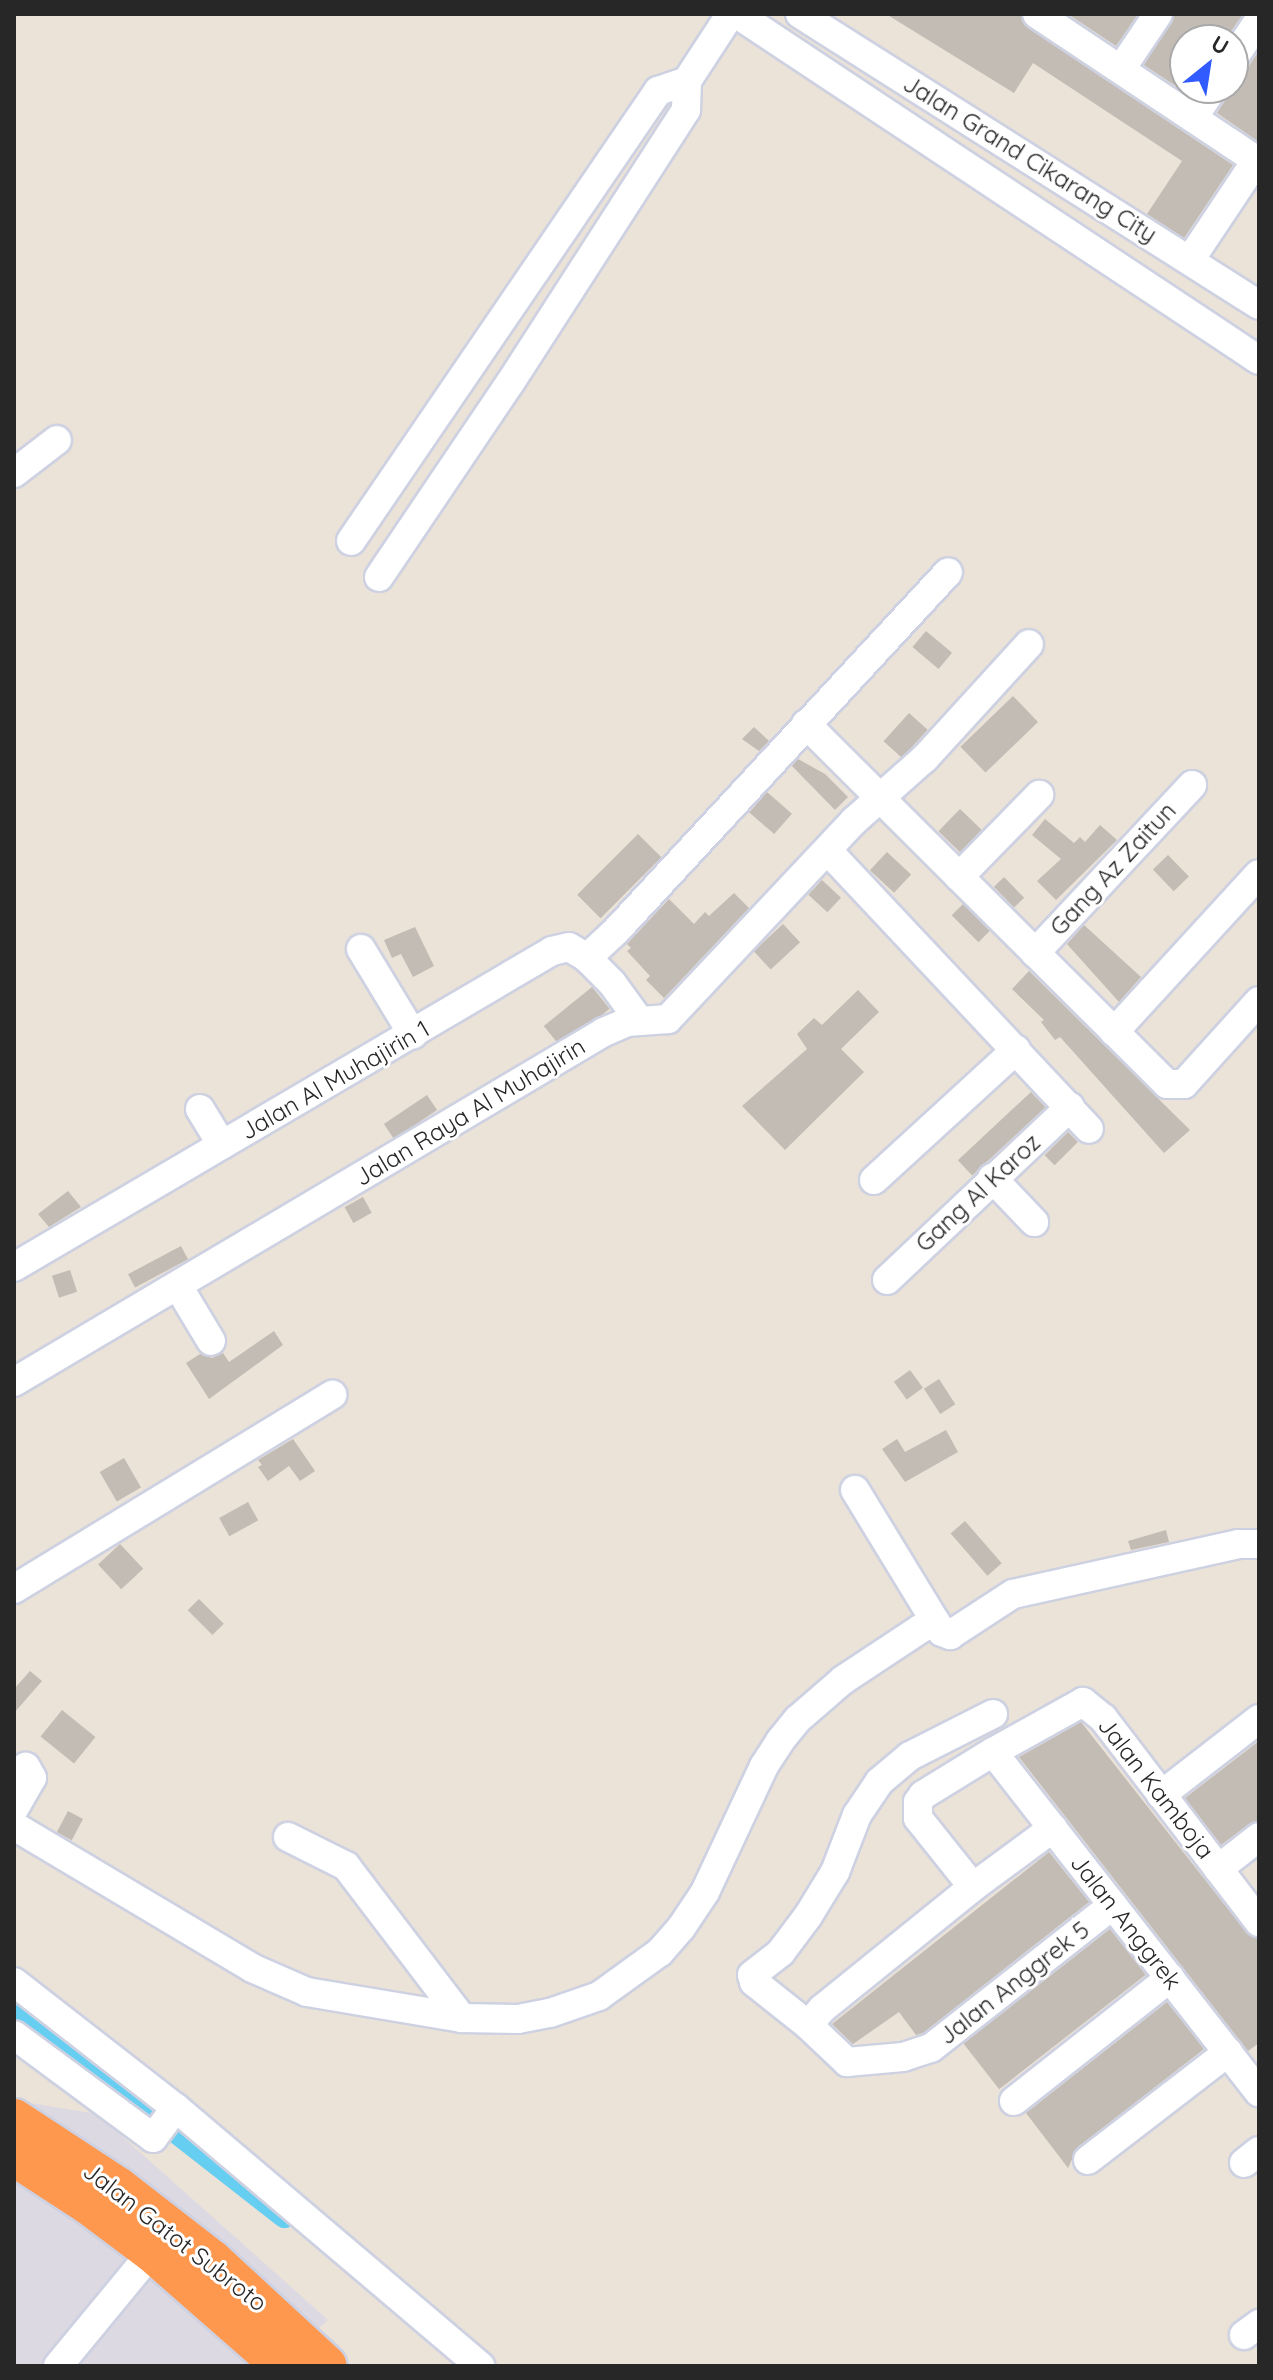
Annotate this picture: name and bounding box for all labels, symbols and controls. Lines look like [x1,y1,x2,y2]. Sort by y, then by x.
north arrow [1169,24,1249,104]
text: U [1206,29,1234,61]
street label: Jalan Grand Cikarang City [898,69,1162,249]
street label: Gang Az Zaitun [1044,797,1182,941]
street label: Jalan Al Muhajirin 1 [235,1014,435,1146]
street label: Jalan Raya Al Muhajirin [350,1032,590,1192]
street label: Gang Al Karoz [910,1128,1046,1258]
street label: Jalan Kamboja [1092,1712,1220,1864]
street label: Jalan Anggrek [1064,1849,1188,1995]
street label: Jalan Anggrek 5 [933,1915,1095,2051]
street label: Jalan Gatot Subroto [78,2156,272,2318]

